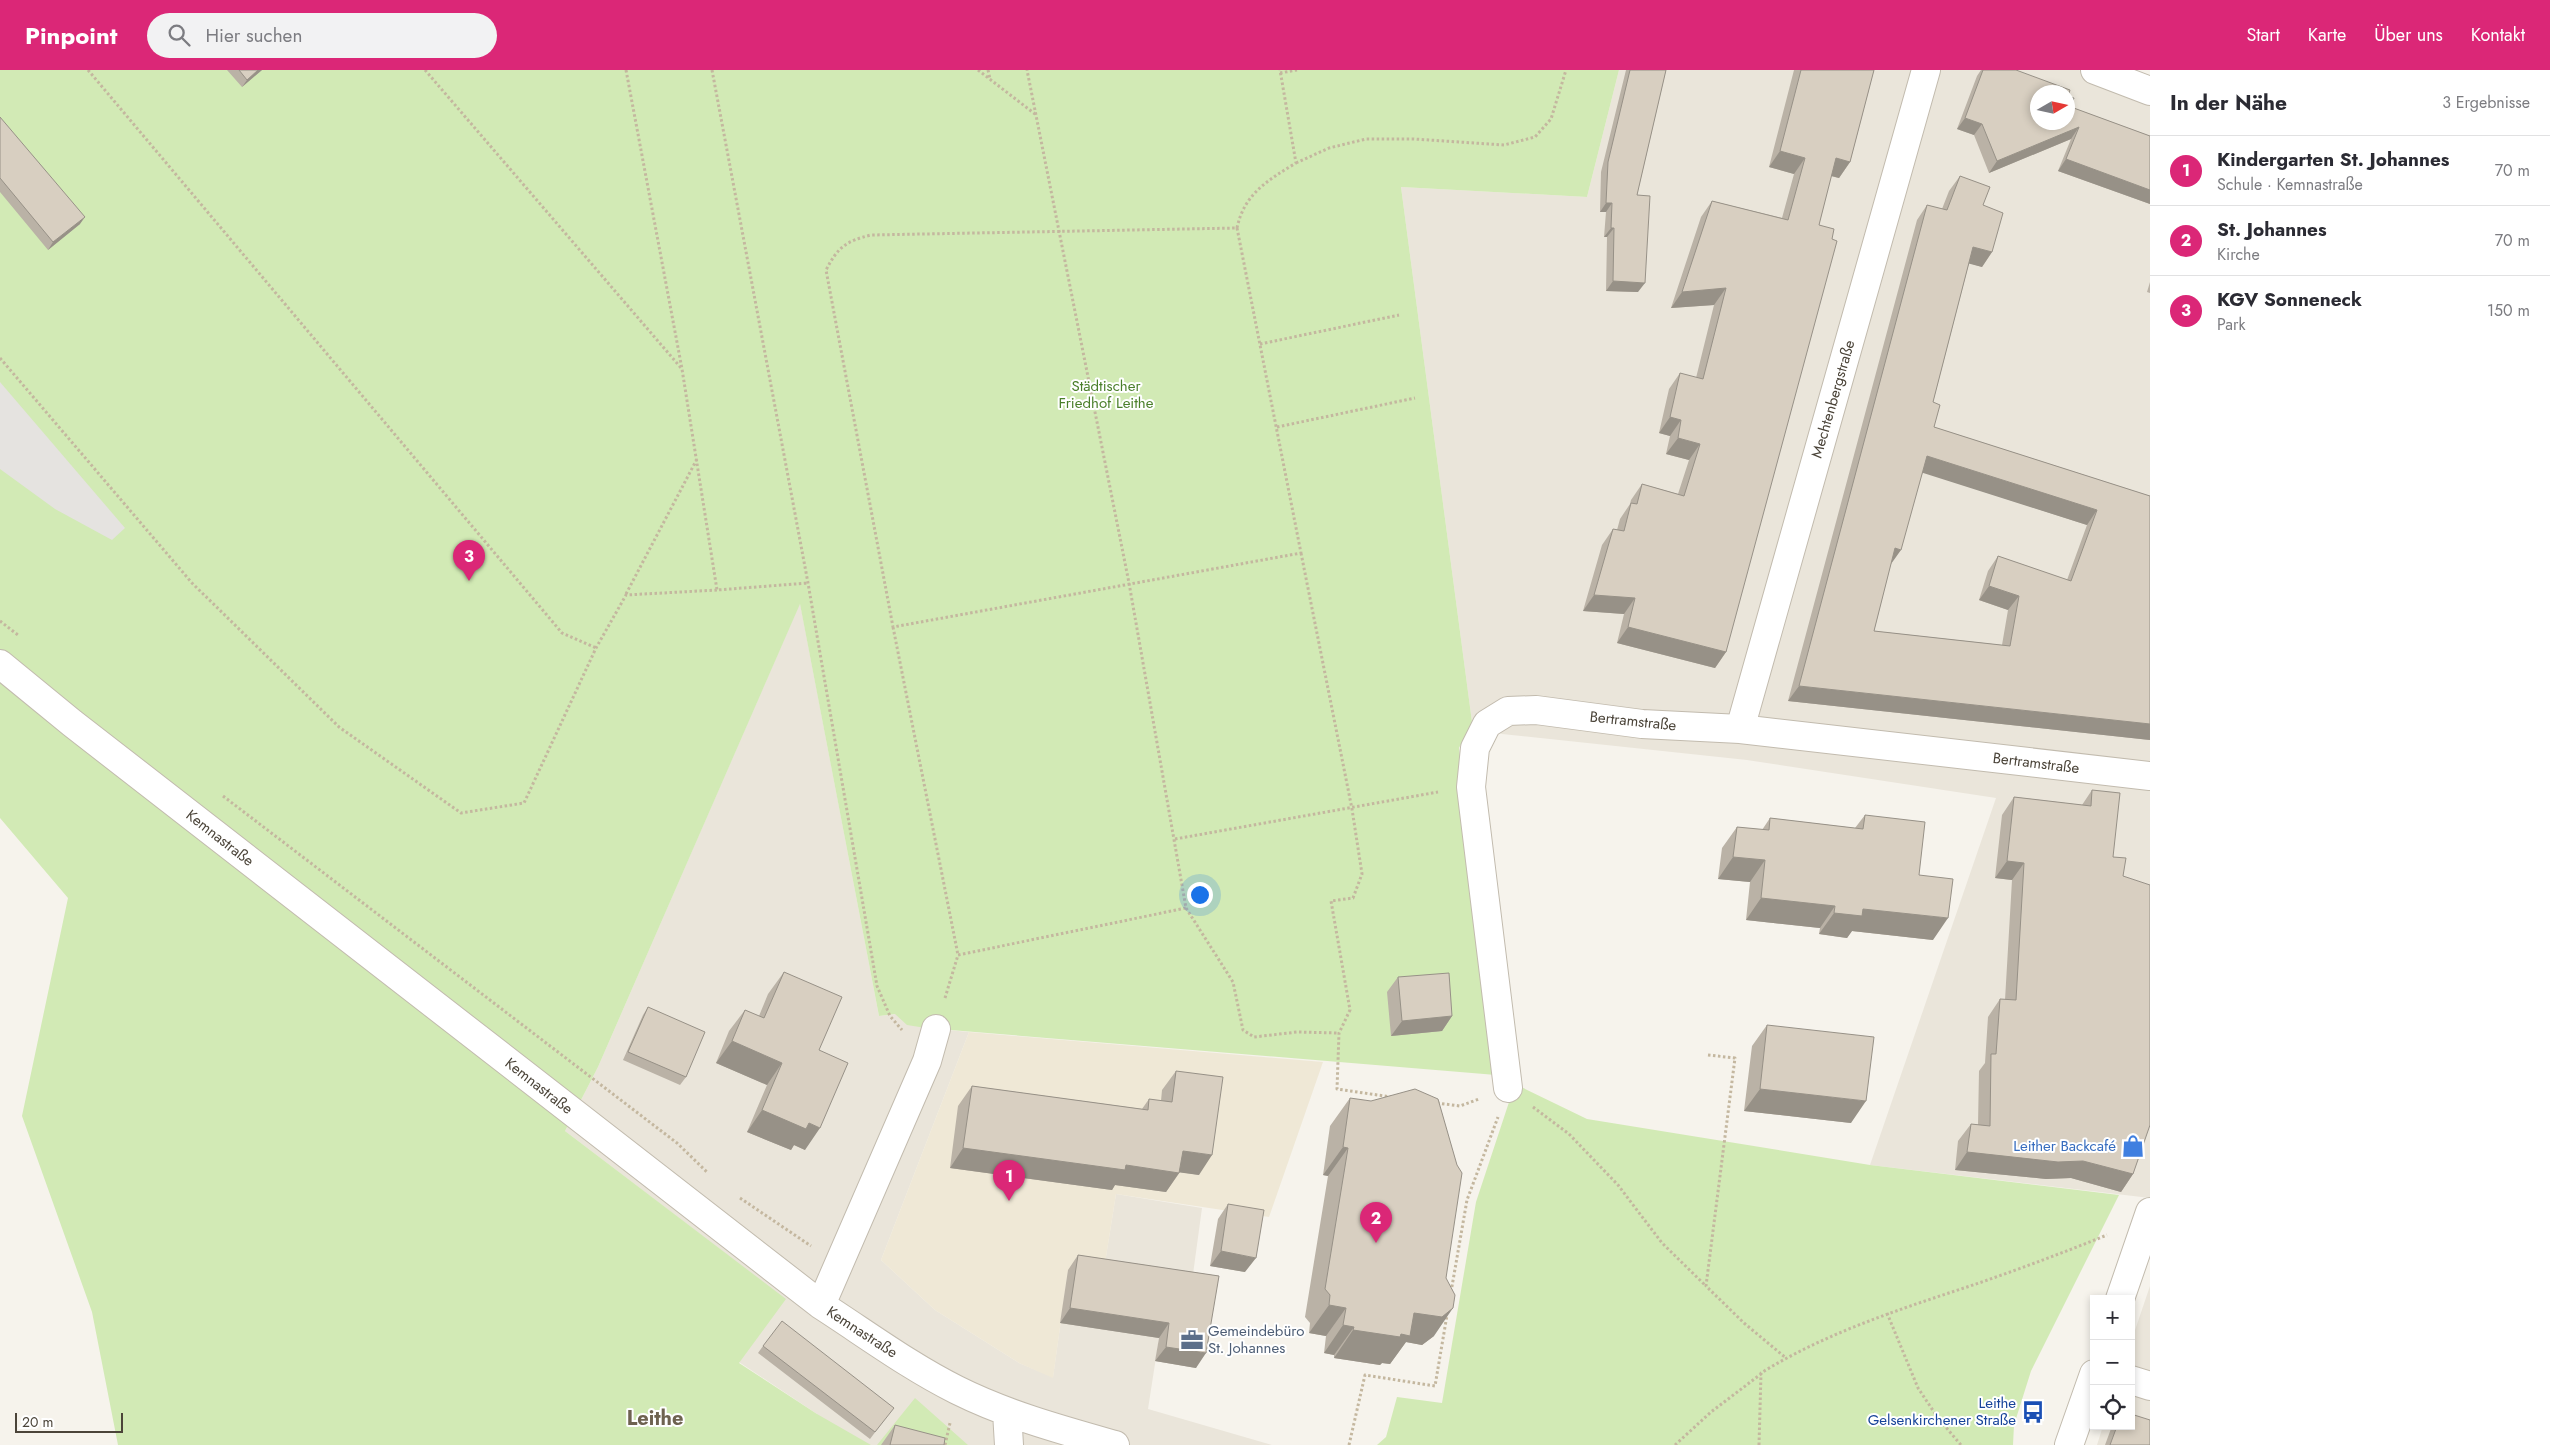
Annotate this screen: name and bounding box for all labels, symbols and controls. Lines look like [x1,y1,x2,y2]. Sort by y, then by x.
search box [147,13,497,58]
text: Pinpoint [25,18,117,53]
icon: search [165,21,193,49]
text: Hier suchen [205,22,302,49]
text: Start [2246,22,2280,48]
text: Karte [2308,22,2346,48]
text: Über uns [2374,22,2443,48]
text: Kontakt [2471,22,2525,48]
north arrow [2030,85,2075,130]
text: In der Nähe [2170,88,2287,118]
text: 3 Ergebnisse [2442,91,2530,114]
text: Kindergarten St. Johannes [2217,146,2449,173]
text: 1 [2182,159,2190,182]
text: 70 m [2495,159,2530,182]
text: Schule · Kemnastraße [2217,173,2363,196]
text: St. Johannes [2217,216,2327,243]
text: 2 [2181,229,2191,252]
text: 70 m [2495,229,2530,252]
text: Kirche [2217,243,2260,266]
text: KGV Sonneneck [2217,286,2362,313]
text: 3 [2181,299,2191,322]
text: 150 m [2487,299,2530,322]
text: Park [2217,313,2246,336]
street label: Mechtenbergstraße [1806,337,1860,461]
park label: Städtischer Friedhof Leithe [1059,375,1154,414]
pin: 3 [453,540,485,581]
street label: Bertramstraße [1589,706,1678,737]
street label: Bertramstraße [1991,747,2081,779]
street label: Kemnastraße [181,804,259,872]
your location [1187,882,1213,908]
street label: Kemnastraße [500,1052,578,1120]
shop icon: Leither Backcafé [2120,1133,2146,1159]
place label: Leither Backcafé [2013,1135,2116,1157]
pin: 1 [993,1160,1025,1201]
pin: 2 [1360,1202,1392,1243]
map controls [2090,1295,2135,1430]
button: + [2090,1295,2135,1340]
street label: Kemnastraße [822,1301,902,1363]
place label: Gemeindebüro St. Johannes [1208,1320,1304,1359]
office icon: Gemeindebüro St. Johannes [1179,1327,1205,1353]
button: − [2090,1340,2135,1385]
button: locate [2090,1385,2135,1430]
place label: Leithe Gelsenkirchener Straße [1868,1392,2016,1431]
bus stop icon: Leithe Gelsenkirchener Straße [2020,1399,2046,1425]
district label: Leithe [627,1404,683,1433]
scale bar [15,1410,122,1433]
text: 20 m [22,1412,54,1432]

